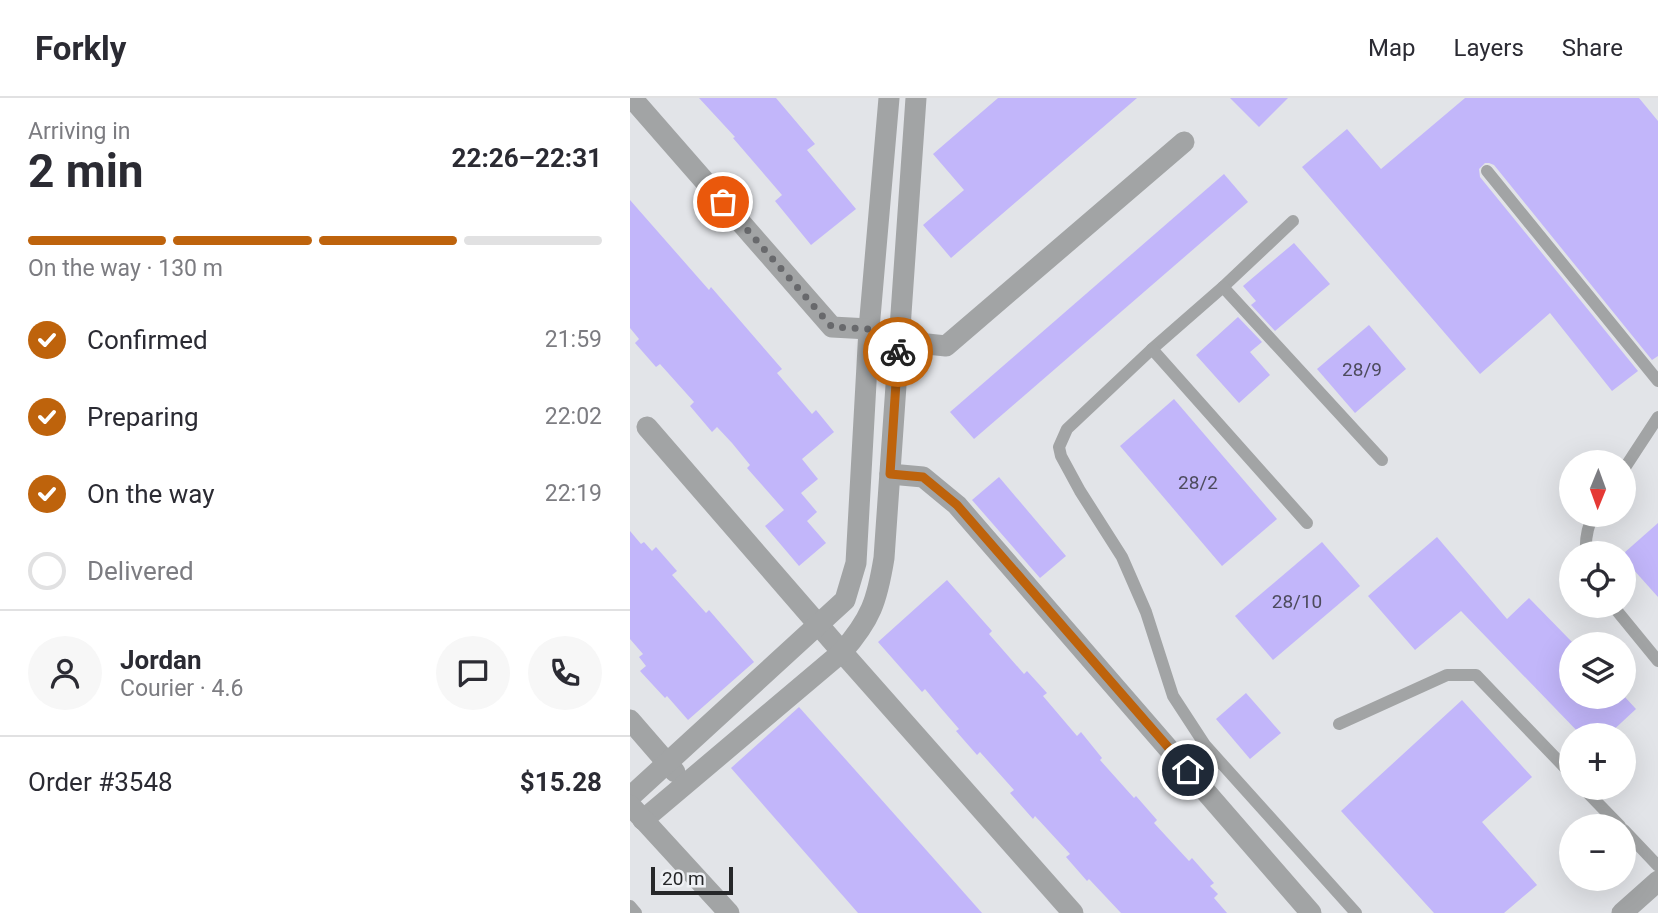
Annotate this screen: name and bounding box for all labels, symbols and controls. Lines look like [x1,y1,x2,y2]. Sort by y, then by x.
text: Forkly [35,29,126,68]
text: Map [1368,34,1416,62]
text: Layers [1454,34,1524,62]
text: Share [1562,34,1623,62]
text: Arriving in [28,118,131,145]
text: 22:26–22:31 [452,143,602,173]
text: 2 min [28,144,144,198]
pin [693,172,753,232]
icon: bag [704,183,742,221]
text: On the way · 130 m [28,255,223,282]
courier [863,317,933,387]
icon: check [28,321,66,359]
text: Confirmed [87,325,208,355]
text: 21:59 [545,326,602,353]
icon: bike [879,333,917,371]
house number: 28/9 [1342,358,1382,381]
icon: check [28,398,66,436]
text: Preparing [87,402,199,432]
text: 22:02 [545,403,602,430]
north arrow [1559,450,1636,527]
map controls [1559,450,1636,891]
house number: 28/2 [1178,471,1218,494]
icon: check [28,475,66,513]
text: On the way [87,479,215,509]
text: 22:19 [545,480,602,507]
button: locate [1559,541,1636,618]
text: Delivered [87,556,194,586]
house number: 28/10 [1272,590,1322,613]
button: layers [1559,632,1636,709]
button: person [28,636,102,710]
button: chat [436,636,510,710]
button: phone [528,636,602,710]
text: Jordan [120,645,202,675]
text: Courier · 4.6 [120,675,243,702]
button: + [1559,723,1636,800]
pin [1158,740,1218,800]
icon: home [1169,751,1207,789]
text: Order #3548 [28,767,173,797]
text: $15.28 [520,767,602,797]
button: − [1559,814,1636,891]
scale bar [651,864,733,896]
text: 20 m [662,867,705,890]

